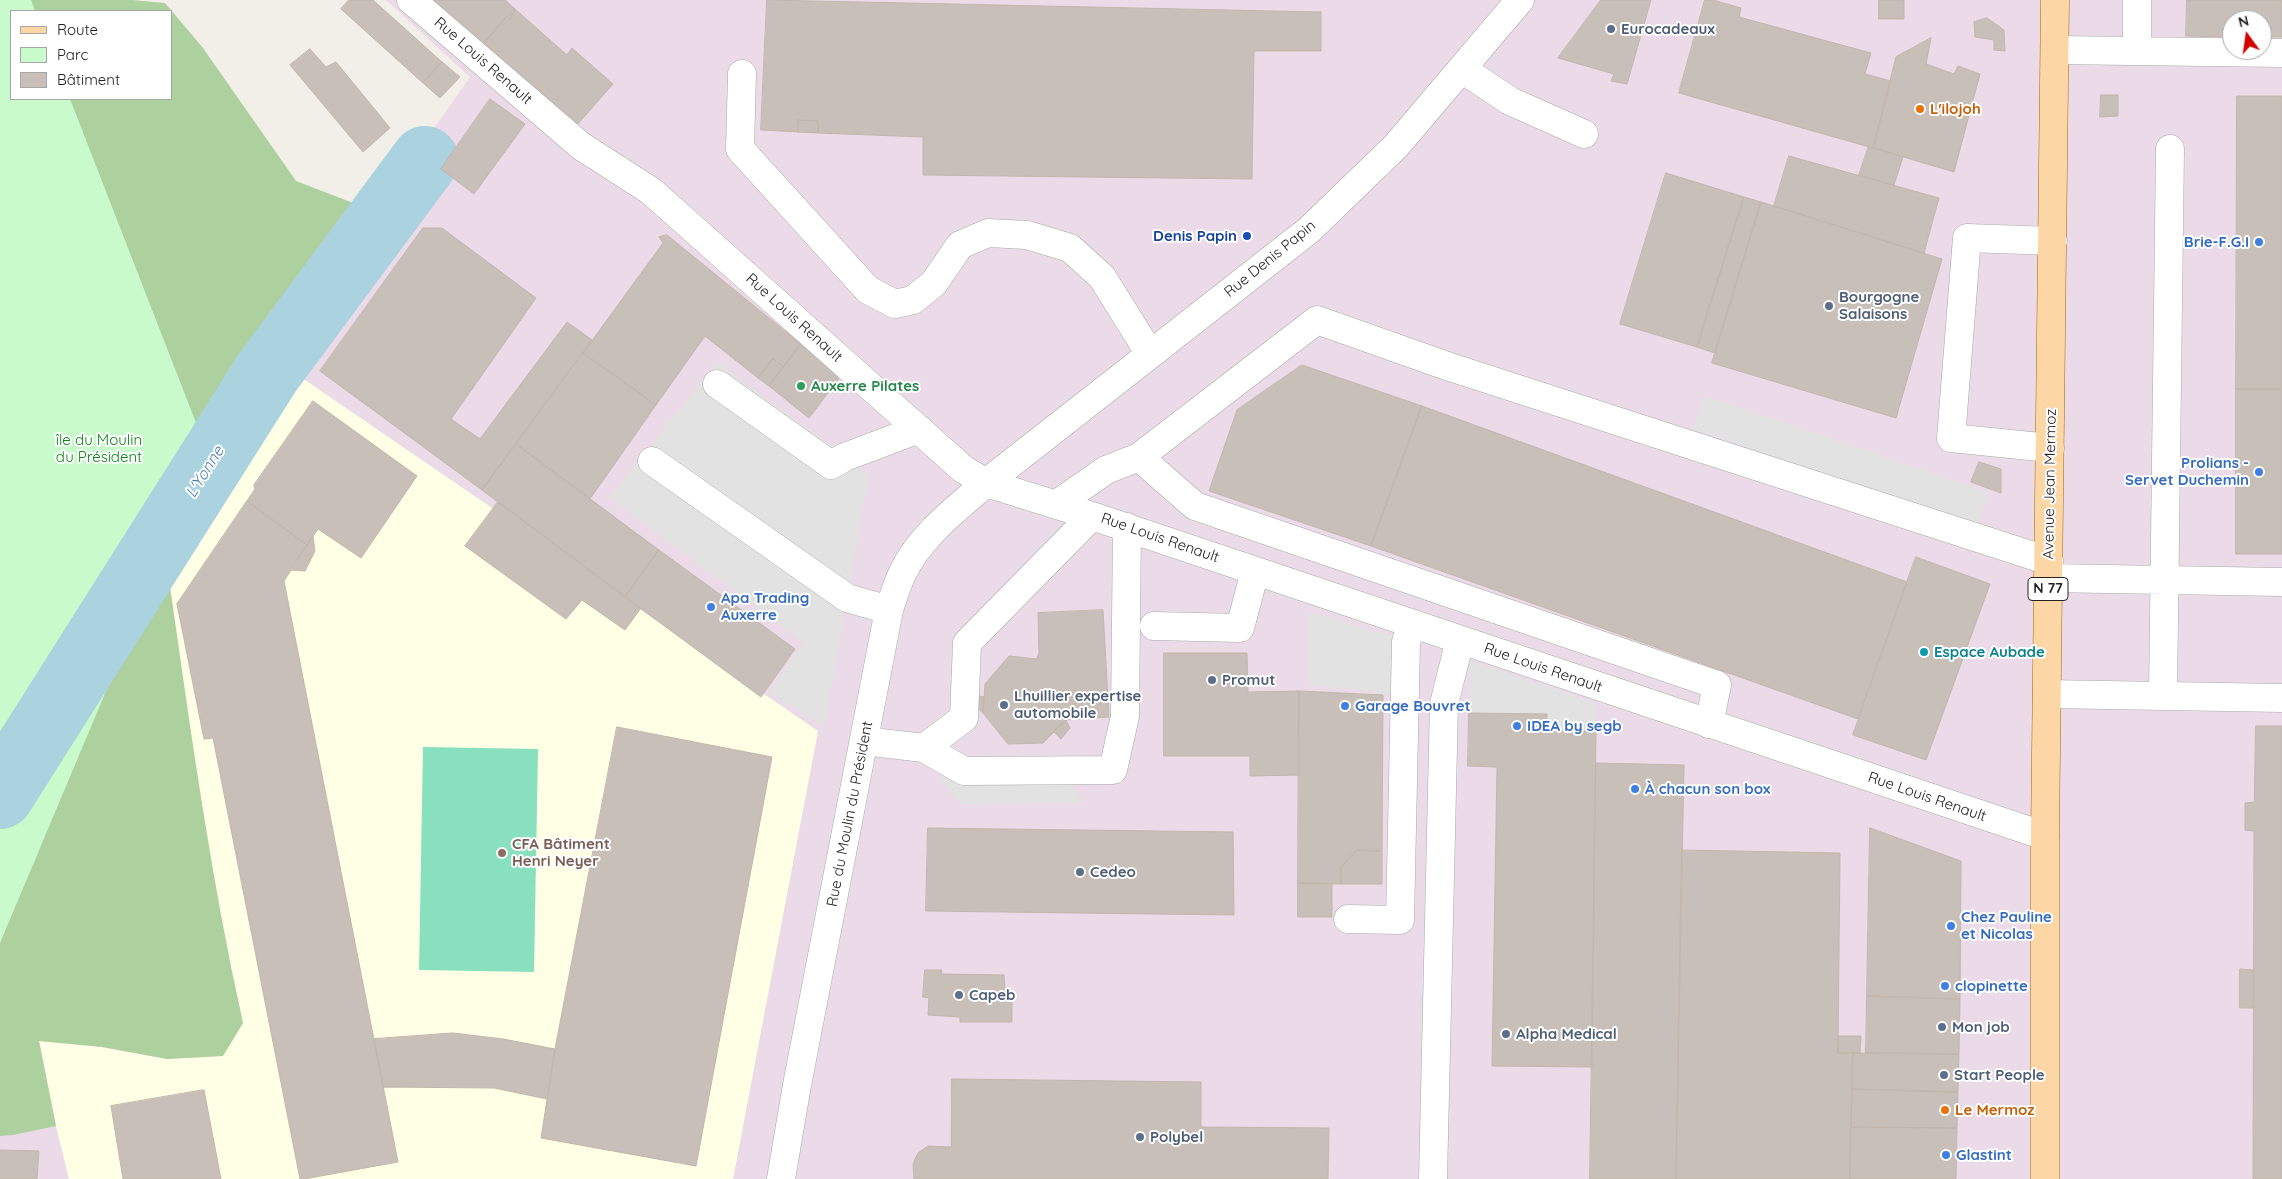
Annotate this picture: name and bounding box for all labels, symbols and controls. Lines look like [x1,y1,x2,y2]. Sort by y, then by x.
legend [10,10,172,100]
north arrow [2222,10,2272,60]
text: N [2236,11,2251,31]
street label: Rue Louis Renault [430,14,536,108]
text: Route [57,20,98,39]
place label: Eurocadeaux [1621,20,1715,38]
marker: Eurocadeaux [1605,23,1617,35]
text: Parc [57,45,88,64]
text: Bâtiment [57,70,120,89]
place label: L'ilojoh [1930,100,1981,118]
marker: L'ilojoh [1914,103,1926,115]
street label: Rue Denis Papin [1221,217,1319,301]
place label: Denis Papin [1153,227,1237,245]
marker: Denis Papin [1241,230,1253,242]
place label: Brie-F.G.I [2184,233,2249,251]
marker: Brie-F.G.I [2253,236,2265,248]
street label: Rue Louis Renault [742,270,846,366]
place label: Bourgogne Salaisons [1839,288,1919,323]
marker: Bourgogne Salaisons [1823,300,1835,312]
place label: Auxerre Pilates [811,377,919,395]
marker: Auxerre Pilates [795,380,807,392]
street label: Avenue Jean Mermoz [2040,408,2060,560]
park label: île du Moulin du Président [56,431,142,466]
water label: L'Yonne [182,443,228,501]
place label: Prolians - Servet Duchemin [2125,454,2249,489]
marker: Prolians - Servet Duchemin [2253,466,2265,478]
street label: Rue Louis Renault [1098,509,1222,567]
road number: N 77 [2028,578,2068,600]
place label: Apa Trading Auxerre [721,589,809,624]
marker: Apa Trading Auxerre [705,601,717,613]
street label: Rue Louis Renault [1481,639,1605,697]
place label: Espace Aubade [1934,643,2045,661]
marker: Espace Aubade [1918,646,1930,658]
place label: Promut [1222,671,1275,689]
marker: Promut [1206,674,1218,686]
place label: Lhuillier expertise automobile [1014,687,1141,722]
place label: Garage Bouvret [1355,697,1471,715]
marker: Lhuillier expertise automobile [998,699,1010,711]
marker: Garage Bouvret [1339,700,1351,712]
place label: IDEA by segb [1527,717,1622,735]
street label: Rue du Moulin du Président [823,720,877,908]
marker: IDEA by segb [1511,720,1523,732]
street label: Rue Louis Renault [1865,768,1989,826]
place label: À chacun son box [1645,780,1770,798]
marker: À chacun son box [1629,783,1641,795]
place label: CFA Bâtiment Henri Neyer [512,835,610,870]
marker: CFA Bâtiment Henri Neyer [496,847,508,859]
place label: Cedeo [1090,863,1136,881]
marker: Cedeo [1074,866,1086,878]
place label: Chez Pauline et Nicolas [1961,908,2052,943]
marker: Chez Pauline et Nicolas [1945,920,1957,932]
place label: clopinette [1955,977,2028,995]
marker: clopinette [1939,980,1951,992]
place label: Capeb [969,986,1016,1004]
marker: Capeb [953,989,965,1001]
place label: Mon job [1952,1018,2010,1036]
marker: Mon job [1936,1021,1948,1033]
place label: Alpha Medical [1516,1025,1617,1043]
marker: Alpha Medical [1500,1028,1512,1040]
place label: Start People [1954,1066,2045,1084]
marker: Start People [1938,1069,1950,1081]
place label: Le Mermoz [1955,1101,2034,1119]
marker: Le Mermoz [1939,1104,1951,1116]
place label: Polybel [1150,1128,1203,1146]
marker: Polybel [1134,1131,1146,1143]
place label: Glastint [1956,1146,2012,1164]
marker: Glastint [1940,1149,1952,1161]

